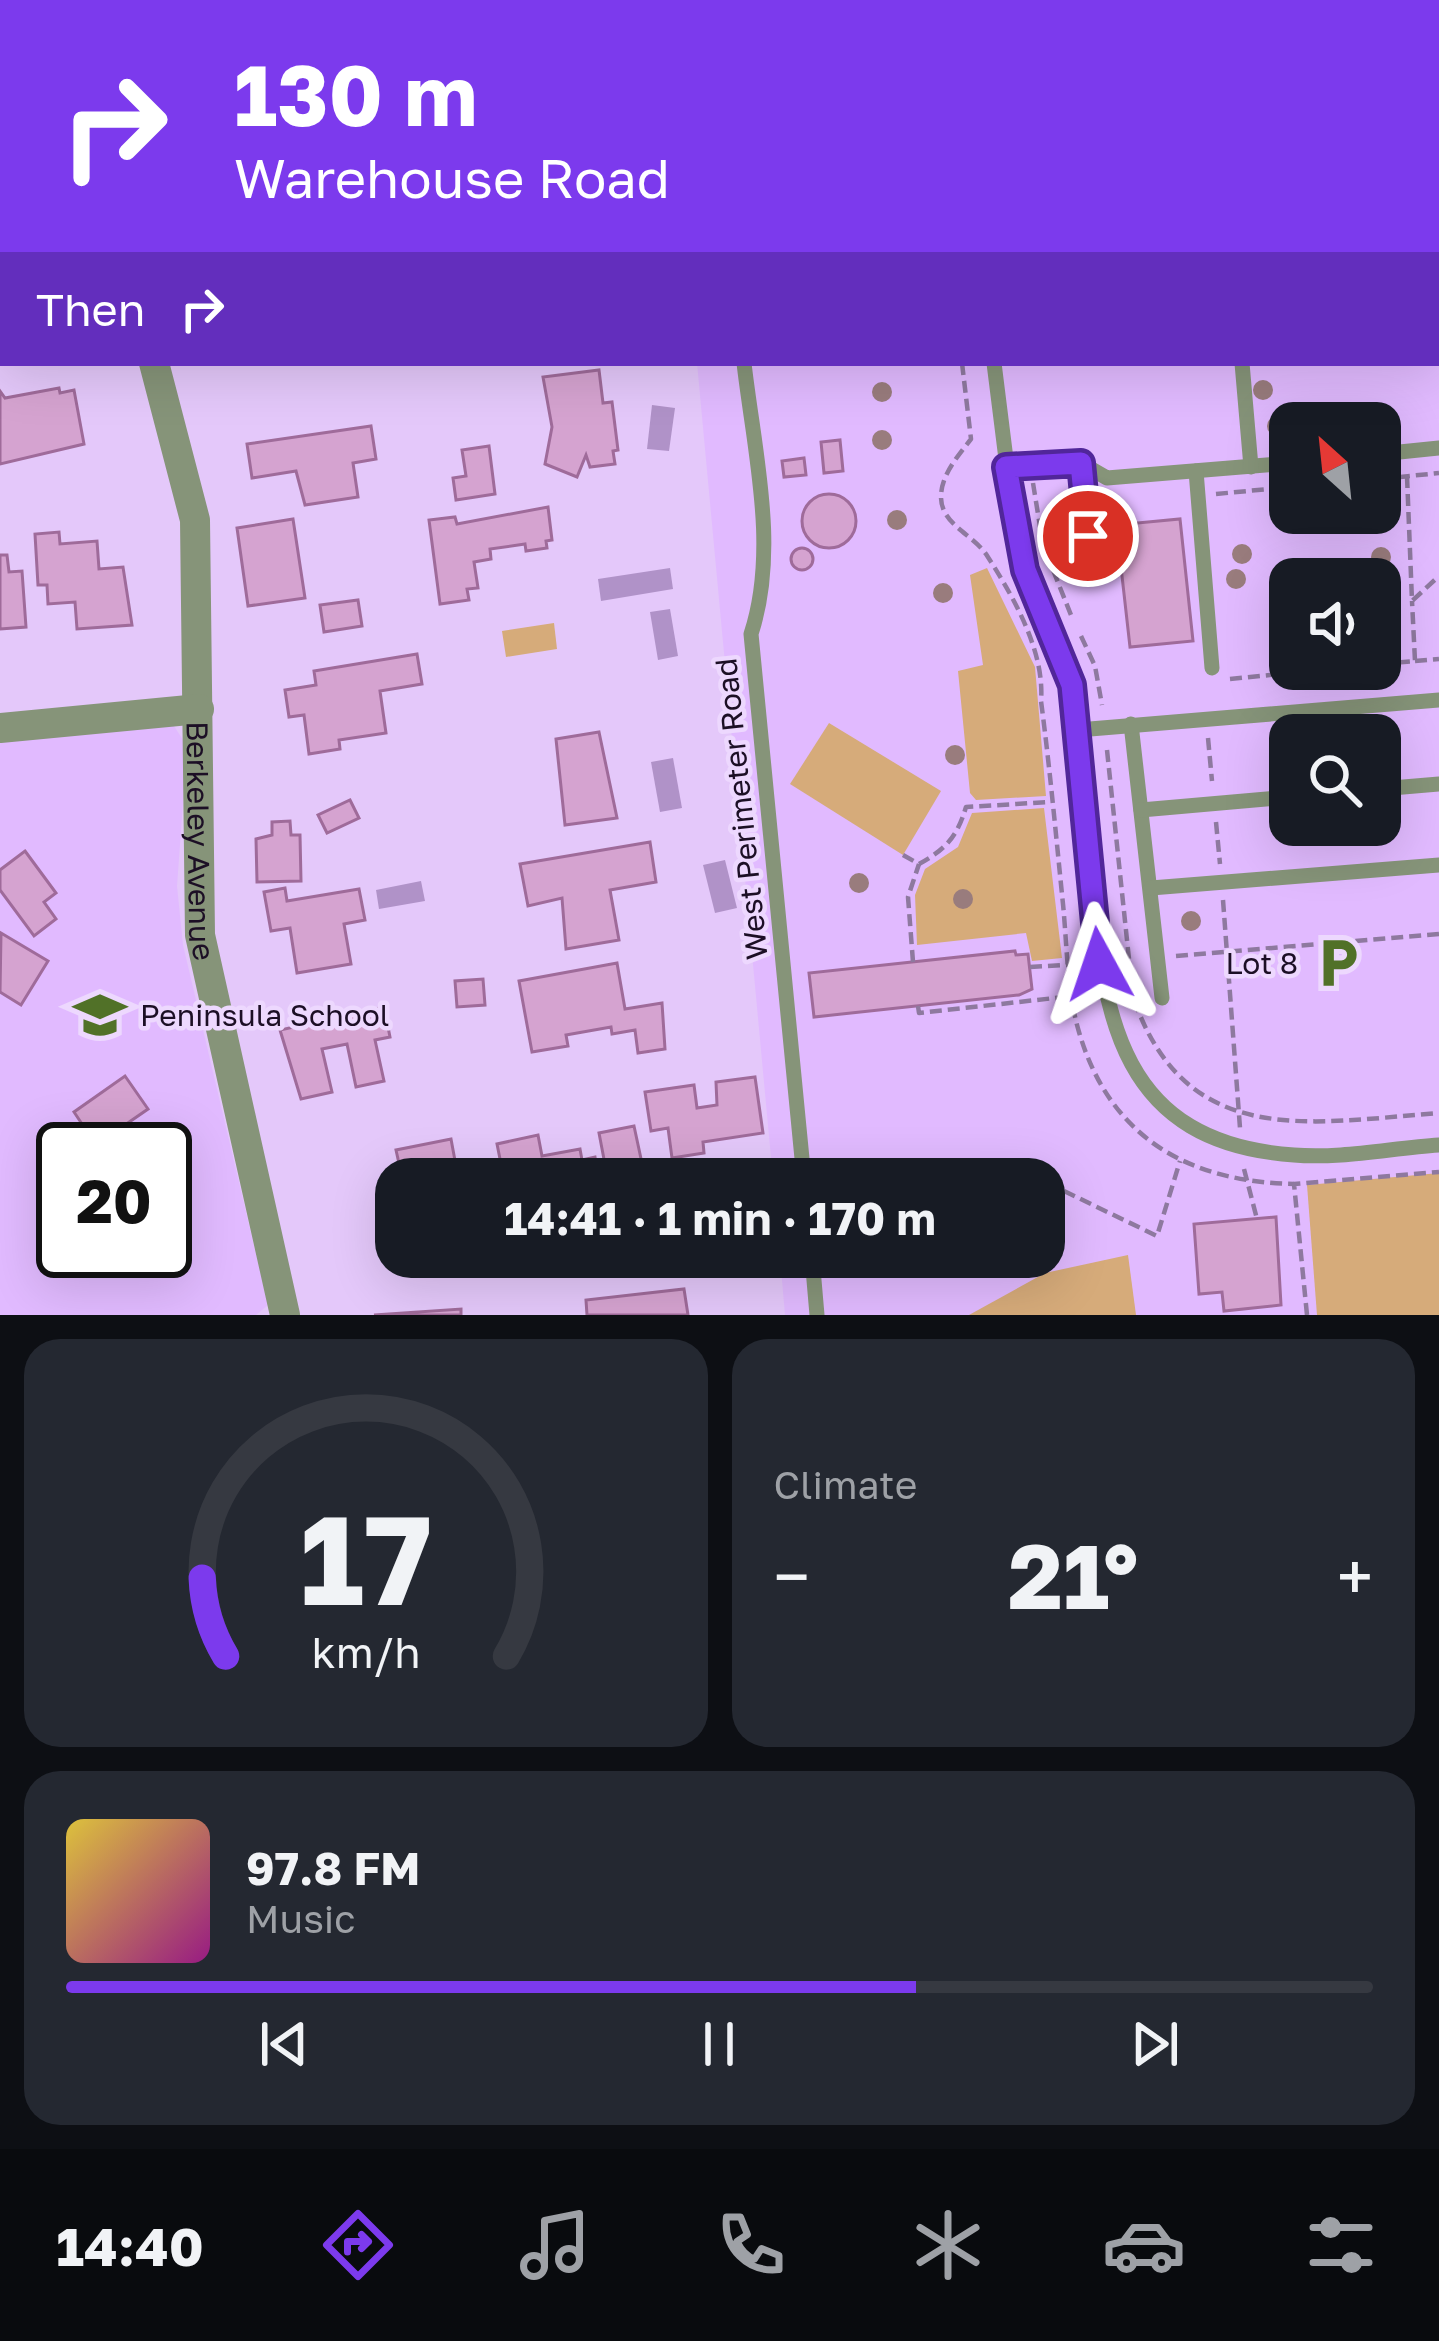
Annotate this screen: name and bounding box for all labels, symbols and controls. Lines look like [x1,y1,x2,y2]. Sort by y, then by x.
text: 130 m [234,44,478,144]
icon: right [36,48,192,204]
text: Warehouse Road [234,145,670,210]
icon: right [169,276,235,342]
text: Then [36,282,145,336]
north arrow [1269,402,1401,534]
map controls [1269,402,1401,846]
pin [1037,485,1139,587]
icon: arrive [1055,503,1121,569]
button: sound [1269,558,1401,690]
street label: West Perimeter Road [707,656,775,962]
button: search [1269,714,1401,846]
street label: Berkeley Avenue [179,721,223,964]
position arrow [1036,901,1162,1027]
parking icon: Lot 8 [1309,934,1367,992]
place label: Lot 8 [1225,945,1298,981]
school or university icon: Peninsula School [71,986,129,1044]
place label: Peninsula School [140,997,389,1033]
speed limit sign: 20 [36,1122,192,1278]
text: 14:41 · 1 min · 170 m [504,1191,936,1245]
text: Climate [774,1461,917,1508]
text: 17 [300,1483,432,1632]
text: 21° [1008,1521,1138,1629]
text: − [774,1536,810,1616]
text: + [1337,1536,1373,1616]
text: km/h [311,1626,420,1677]
text: 97.8 FM [246,1841,420,1895]
text: Music [246,1895,356,1942]
icon: previous [251,2011,317,2077]
icon: pause [686,2011,752,2077]
icon: next [1122,2011,1188,2077]
icon: directions [316,2203,400,2287]
icon: music [513,2203,597,2287]
icon: phone [709,2203,793,2287]
icon: climate [906,2203,990,2287]
icon: car [1102,2203,1186,2287]
icon: filters [1299,2203,1383,2287]
text: 14:40 [56,2213,204,2278]

